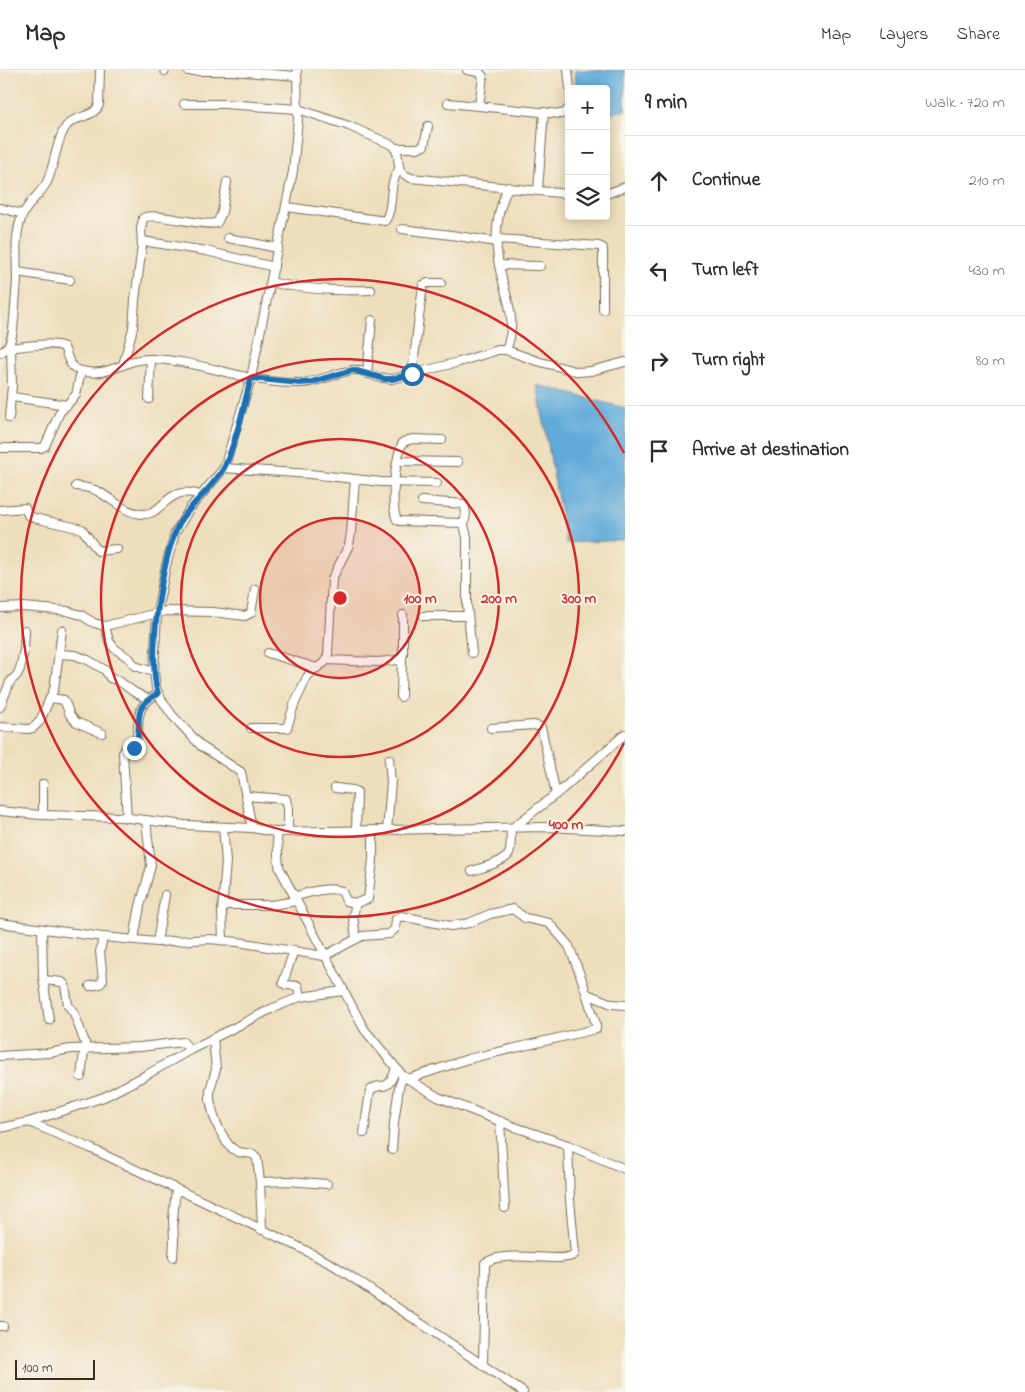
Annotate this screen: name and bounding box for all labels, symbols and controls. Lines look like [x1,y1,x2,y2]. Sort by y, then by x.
text: Map [25,17,66,52]
text: Map [821,22,851,48]
text: Layers [879,22,929,48]
text: Share [957,22,1000,48]
map controls [565,85,610,220]
button: + [565,85,610,130]
text: 9 min [645,88,687,118]
text: Walk · 720 m [925,91,1005,115]
button: − [565,130,610,175]
icon: ahead [645,167,673,195]
text: Continue [692,167,760,194]
text: 210 m [969,169,1005,193]
button: layers [565,175,610,220]
icon: left [645,257,673,285]
text: Turn left [692,257,759,284]
text: 430 m [968,259,1005,283]
icon: right [645,347,673,375]
text: Turn right [692,347,765,374]
text: 80 m [976,349,1005,373]
route start [401,363,424,386]
icon: arrive [645,437,673,465]
text: Arrive at destination [692,437,849,464]
text: 100 m [403,588,437,610]
text: 200 m [480,588,517,610]
text: 300 m [561,588,597,610]
centre of rings [331,589,349,607]
route end [123,737,146,760]
text: 400 m [548,814,584,836]
scale bar [15,1357,95,1380]
text: 100 m [22,1358,53,1379]

